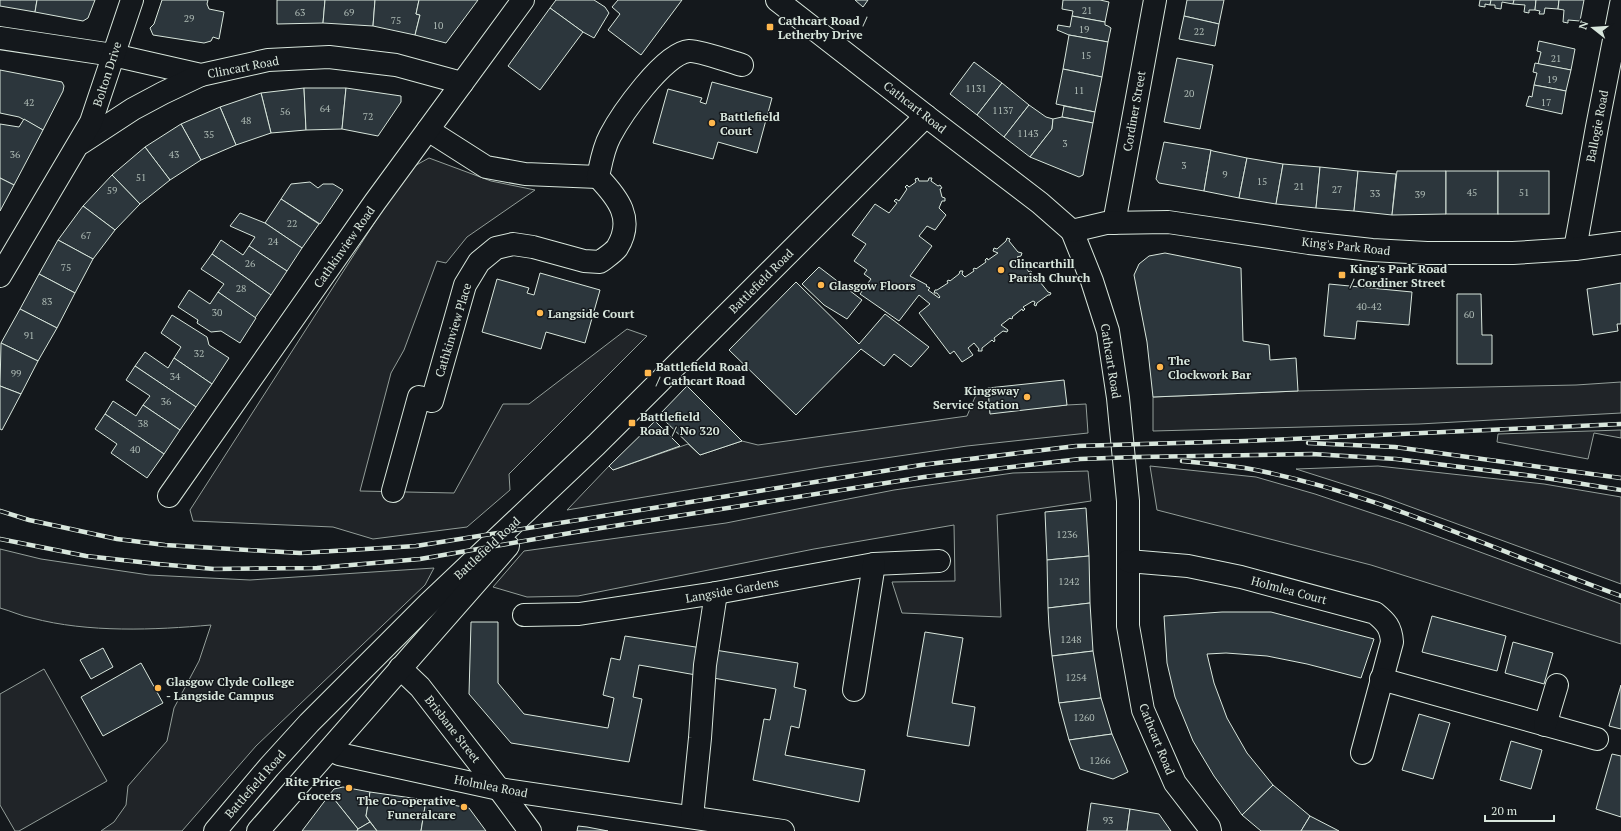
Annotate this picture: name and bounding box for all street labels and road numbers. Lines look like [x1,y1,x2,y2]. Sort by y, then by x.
street label: Bolton Drive [89,40,125,108]
street label: Clincart Road [206,53,280,81]
street label: Cordiner Street [1120,69,1149,153]
street label: Cathcart Road [881,78,950,136]
street label: Ballogie Road [1583,88,1611,163]
street label: Cathkinview Road [310,203,378,291]
street label: King's Park Road [1301,234,1391,258]
street label: Battlefield Road [726,245,797,316]
street label: Cathkinview Place [432,281,474,379]
street label: Cathcart Road [1098,322,1124,400]
street label: Battlefield Road [451,513,524,583]
street label: Holmlea Court [1249,573,1329,607]
street label: Langside Gardens [684,574,780,606]
street label: Brisbane Street [422,692,484,766]
street label: Cathcart Road [1136,701,1178,777]
street label: Battlefield Road [221,747,289,821]
street label: Holmlea Road [453,772,529,801]

